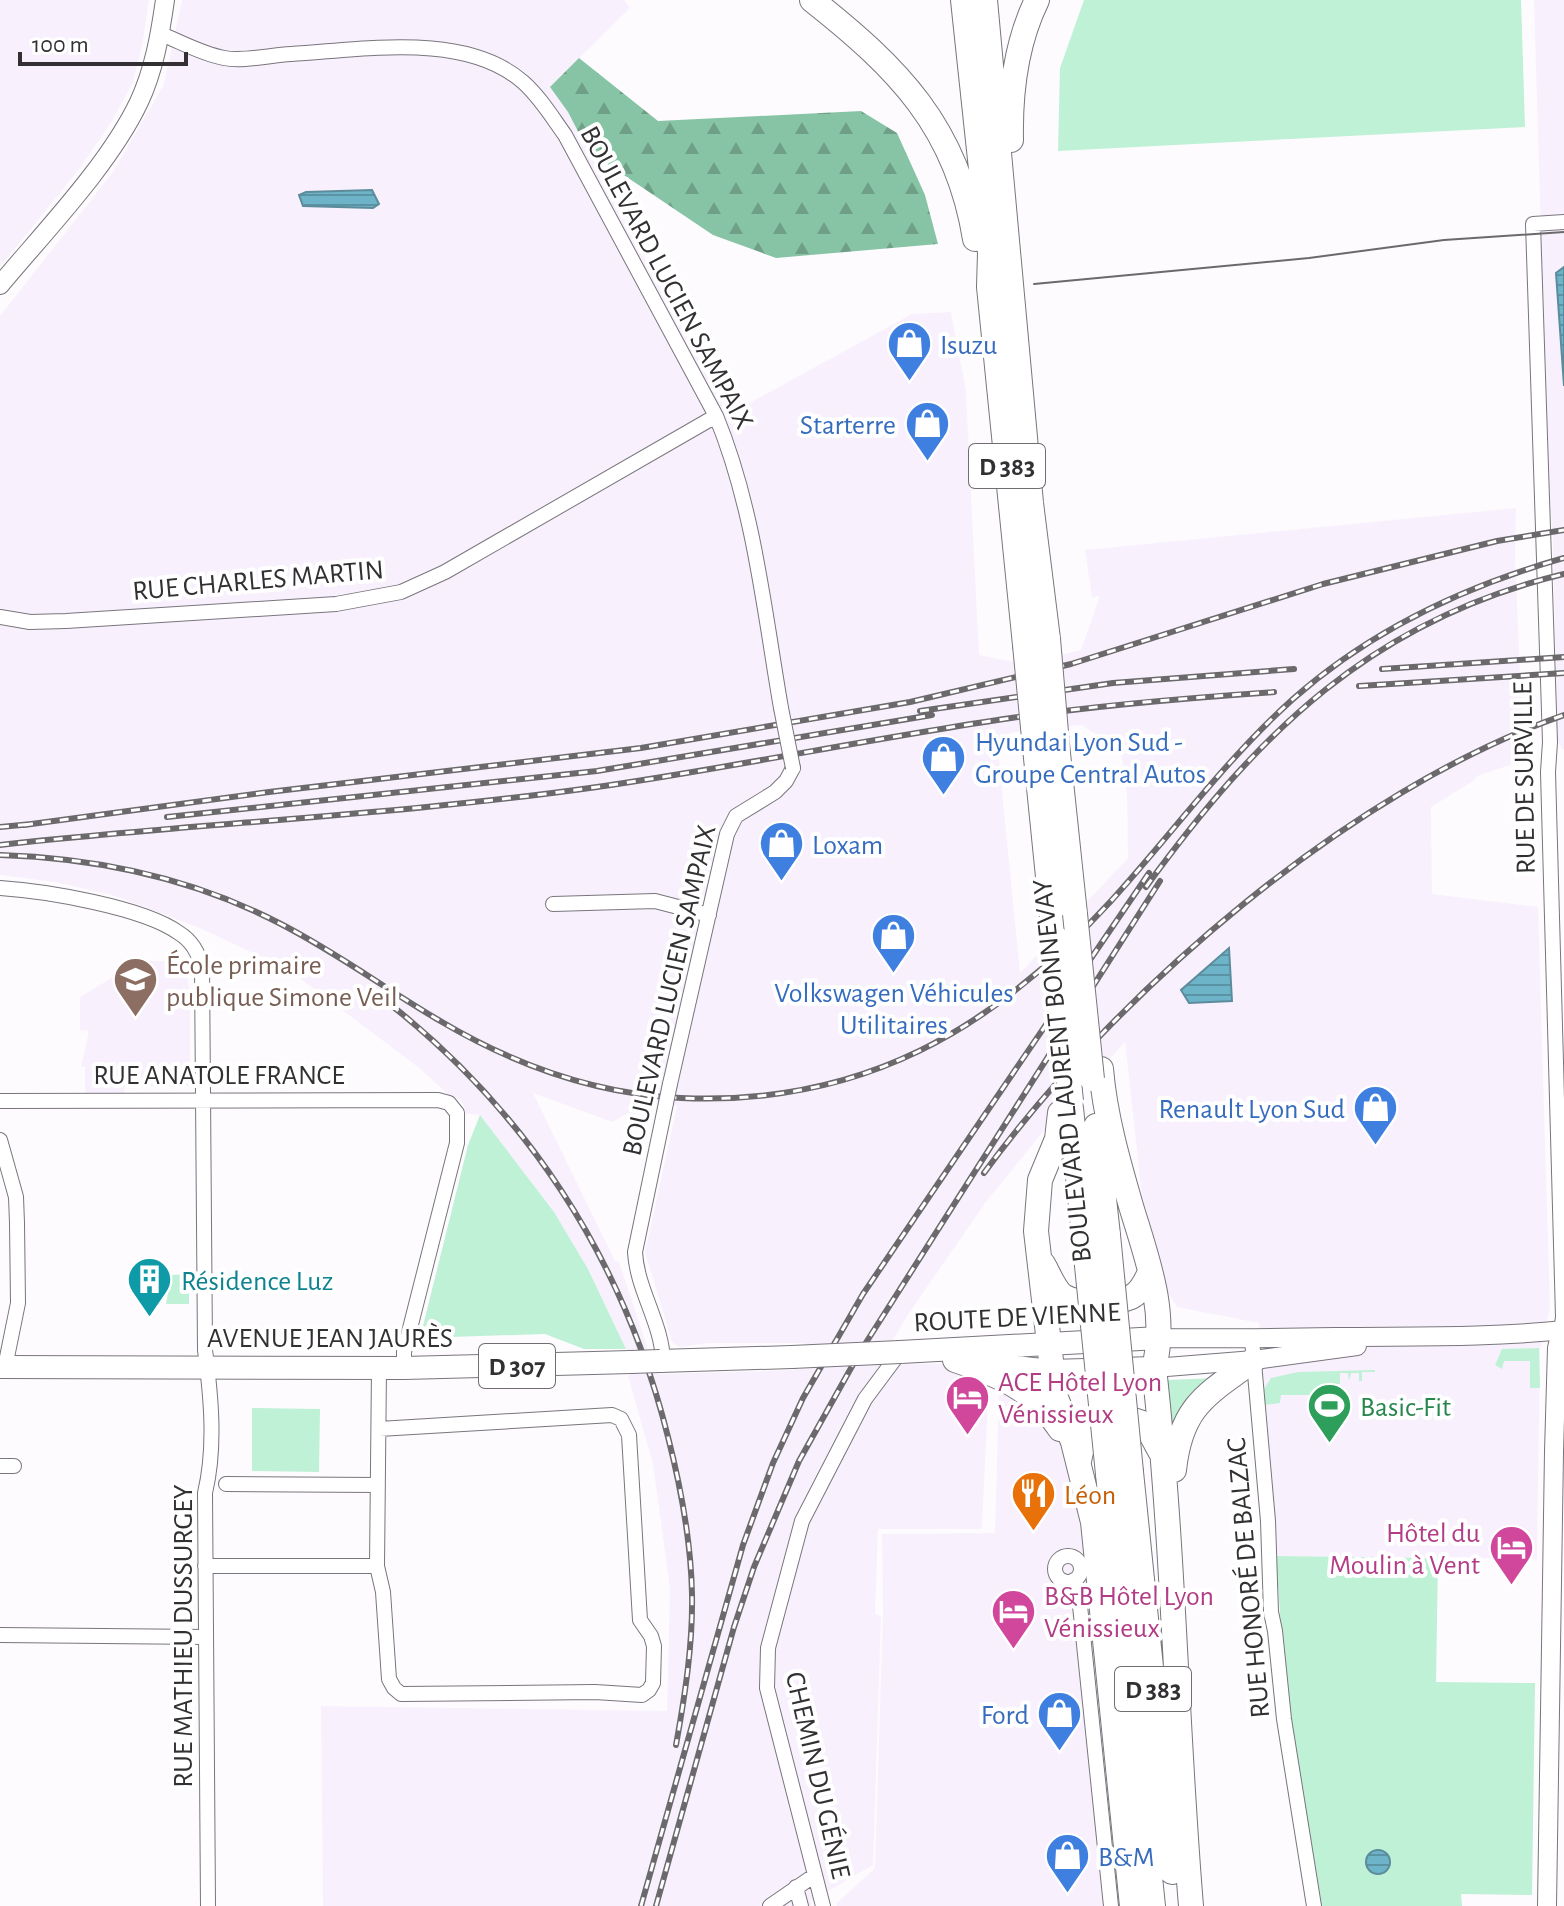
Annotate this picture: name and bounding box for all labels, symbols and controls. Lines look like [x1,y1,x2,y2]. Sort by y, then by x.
scale bar [20,16,186,66]
text: 100 m [32,33,89,57]
street label: BOULEVARD LUCIEN SAMPAIX [574,122,758,434]
shop icon: Isuzu [885,320,933,383]
place label: Isuzu [940,332,997,360]
shop icon: Starterre [903,400,951,463]
place label: Starterre [800,412,896,440]
road number: D 383 [969,444,1045,488]
street label: RUE CHARLES MARTIN [131,556,385,606]
street label: RUE DE SURVILLE [1509,681,1541,874]
place label: Hyundai Lyon Sud - Groupe Central Autos [975,729,1206,789]
shop icon: Hyundai Lyon Sud - Groupe Central Autos [920,733,968,796]
shop icon: Loxam [757,820,805,883]
street label: BOULEVARD LUCIEN SAMPAIX [618,822,722,1159]
place label: Loxam [812,832,883,860]
street label: BOULEVARD LAURENT BONNEVAY [1029,877,1097,1264]
shop icon: Volkswagen Véhicules Utilitaires [870,911,918,974]
place label: École primaire publique Simone Veil [166,949,398,1012]
school or university icon: École primaire publique Simone Veil [111,956,159,1019]
place label: Volkswagen Véhicules Utilitaires [774,980,1014,1040]
street label: RUE ANATOLE FRANCE [93,1062,345,1090]
shop icon: Renault Lyon Sud [1352,1084,1400,1147]
place label: Renault Lyon Sud [1158,1096,1345,1124]
building icon: Résidence Luz [126,1256,174,1319]
place label: Résidence Luz [181,1268,333,1296]
street label: ROUTE DE VIENNE [913,1299,1121,1337]
street label: AVENUE JEAN JAURÈS [207,1322,453,1353]
road number: D 307 [479,1344,555,1388]
place label: ACE Hôtel Lyon Vénissieux [998,1369,1162,1429]
hotel icon: ACE Hôtel Lyon Vénissieux [943,1373,991,1436]
sports icon: Basic-Fit [1305,1382,1353,1445]
place label: Basic-Fit [1360,1394,1451,1422]
street label: RUE HONORÉ DE BALZAC [1220,1436,1275,1719]
restaurant icon: Léon [1009,1470,1057,1533]
place label: Léon [1064,1482,1116,1510]
street label: RUE MATHIEU DUSSURGEY [170,1484,198,1788]
place label: Hôtel du Moulin à Vent [1329,1520,1480,1580]
hotel icon: Hôtel du Moulin à Vent [1487,1524,1535,1587]
place label: B&B Hôtel Lyon Vénissieux [1044,1583,1214,1643]
hotel icon: B&B Hôtel Lyon Vénissieux [989,1587,1037,1650]
road number: D 383 [1115,1667,1191,1711]
street label: CHEMIN DU GÉNIE [780,1669,857,1882]
shop icon: Ford [1036,1690,1084,1753]
place label: Ford [981,1702,1029,1730]
shop icon: B&M [1043,1832,1091,1895]
place label: B&M [1098,1844,1155,1872]

